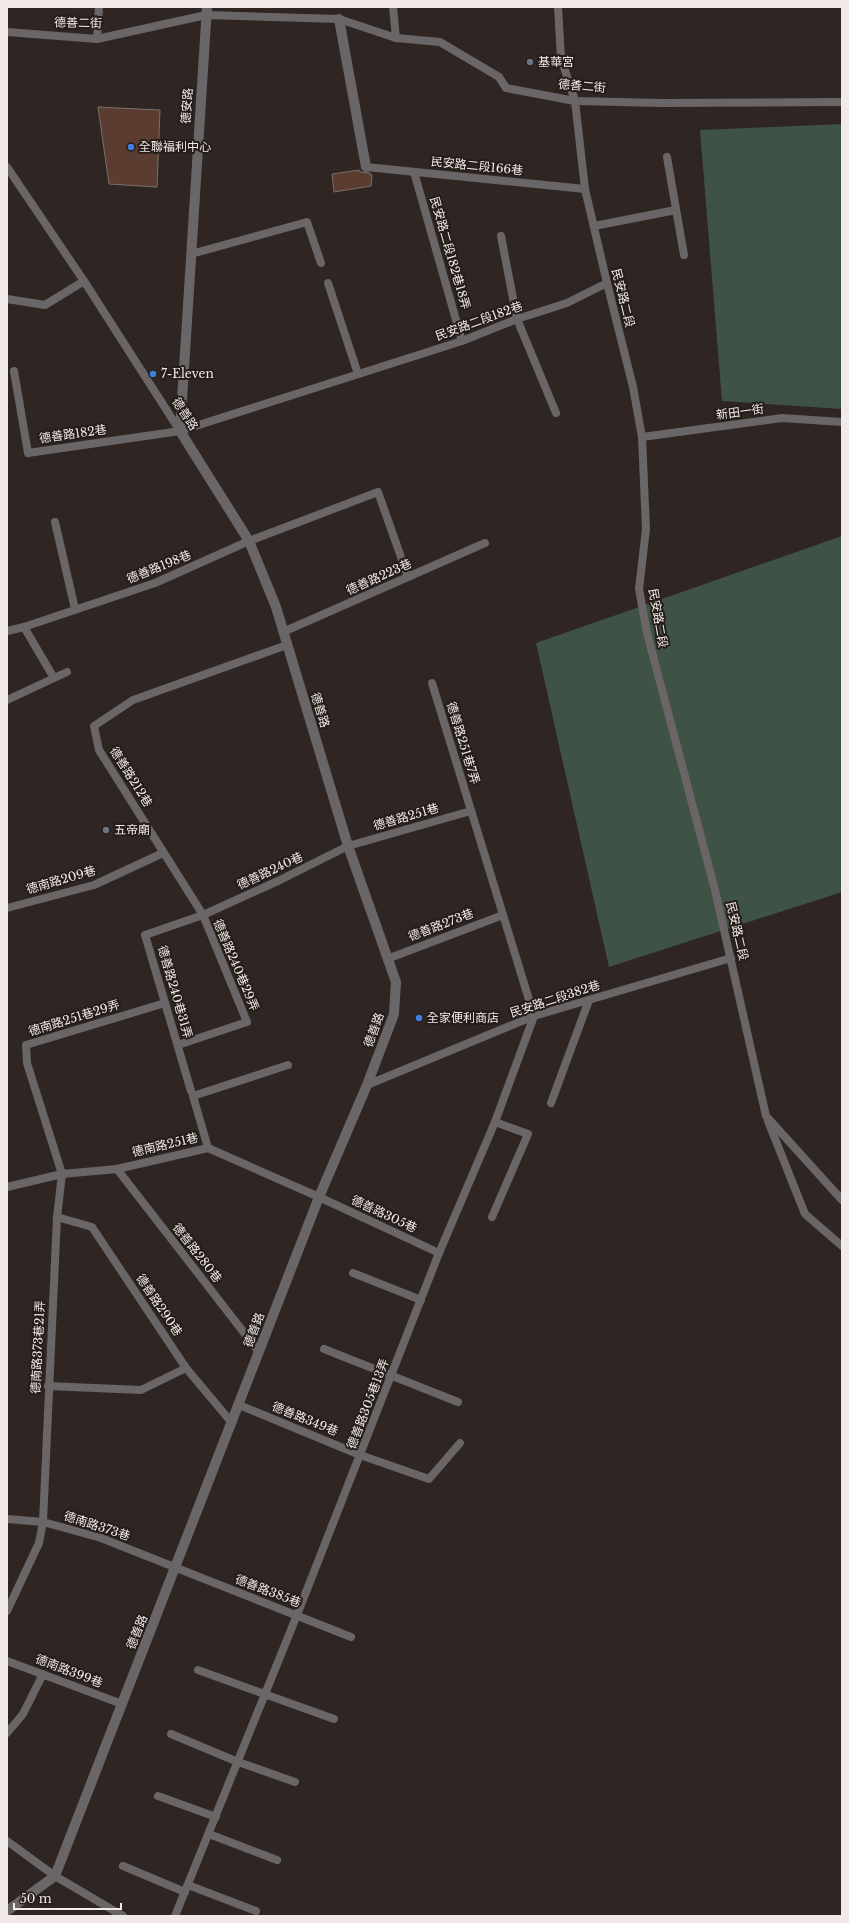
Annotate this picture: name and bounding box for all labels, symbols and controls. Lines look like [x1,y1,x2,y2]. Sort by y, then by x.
street label: 德善二街 [54,15,102,30]
place label: 基華宮 [538,54,574,69]
marker: 基華宮 [525,57,535,67]
street label: 德善二街 [557,76,607,95]
street label: 德安路 [178,87,195,124]
place label: 全聯福利中心 [139,139,211,154]
marker: 全聯福利中心 [126,142,136,152]
street label: 民安路二段166巷 [430,153,524,178]
street label: 民安路二段182巷18弄 [427,195,474,311]
street label: 民安路二段 [609,267,638,329]
street label: 民安路二段182巷 [433,298,525,343]
place label: 7-Eleven [161,366,214,381]
marker: 7-Eleven [148,369,158,379]
street label: 德善路 [169,395,202,433]
street label: 新田一街 [715,401,765,422]
street label: 德善路182巷 [38,421,108,446]
street label: 德善路198巷 [124,547,193,586]
street label: 德善路223巷 [344,555,414,598]
street label: 民安路二段 [646,587,671,649]
street label: 德善路 [308,690,333,729]
street label: 德善路251巷7弄 [444,700,483,786]
street label: 德善路212巷 [107,744,156,810]
street label: 德善路251巷 [371,800,440,833]
place label: 五帝廟 [114,822,150,837]
marker: 五帝廟 [101,825,111,835]
street label: 德善路240巷 [234,849,305,892]
street label: 德南路209巷 [24,862,97,897]
street label: 民安路二段 [723,900,752,962]
street label: 德善路273巷 [406,905,476,944]
street label: 德善路240巷29弄 [210,917,263,1013]
street label: 德善路240巷31弄 [155,944,196,1040]
street label: 民安路二段382巷 [508,977,602,1020]
street label: 德南路251巷29弄 [26,997,121,1039]
street label: 德善路 [360,1010,387,1049]
place label: 全家便利商店 [427,1010,499,1025]
marker: 全家便利商店 [414,1013,424,1023]
street label: 德南路251巷 [130,1130,199,1159]
street label: 德善路305巷 [349,1192,419,1235]
street label: 德善路280巷 [170,1220,225,1285]
street label: 德善路290巷 [133,1271,186,1339]
street label: 德南路373巷21弄 [28,1300,47,1394]
street label: 德善路 [240,1310,267,1349]
street label: 德善路305巷13弄 [343,1357,392,1451]
street label: 德善路349巷 [270,1398,341,1439]
street label: 德南路373巷 [62,1508,132,1543]
street label: 德善路385巷 [233,1571,303,1610]
street label: 德善路 [123,1612,150,1651]
street label: 德南路399巷 [33,1651,105,1690]
scale bar [14,1885,121,1911]
text: 50 m [20,1891,52,1906]

